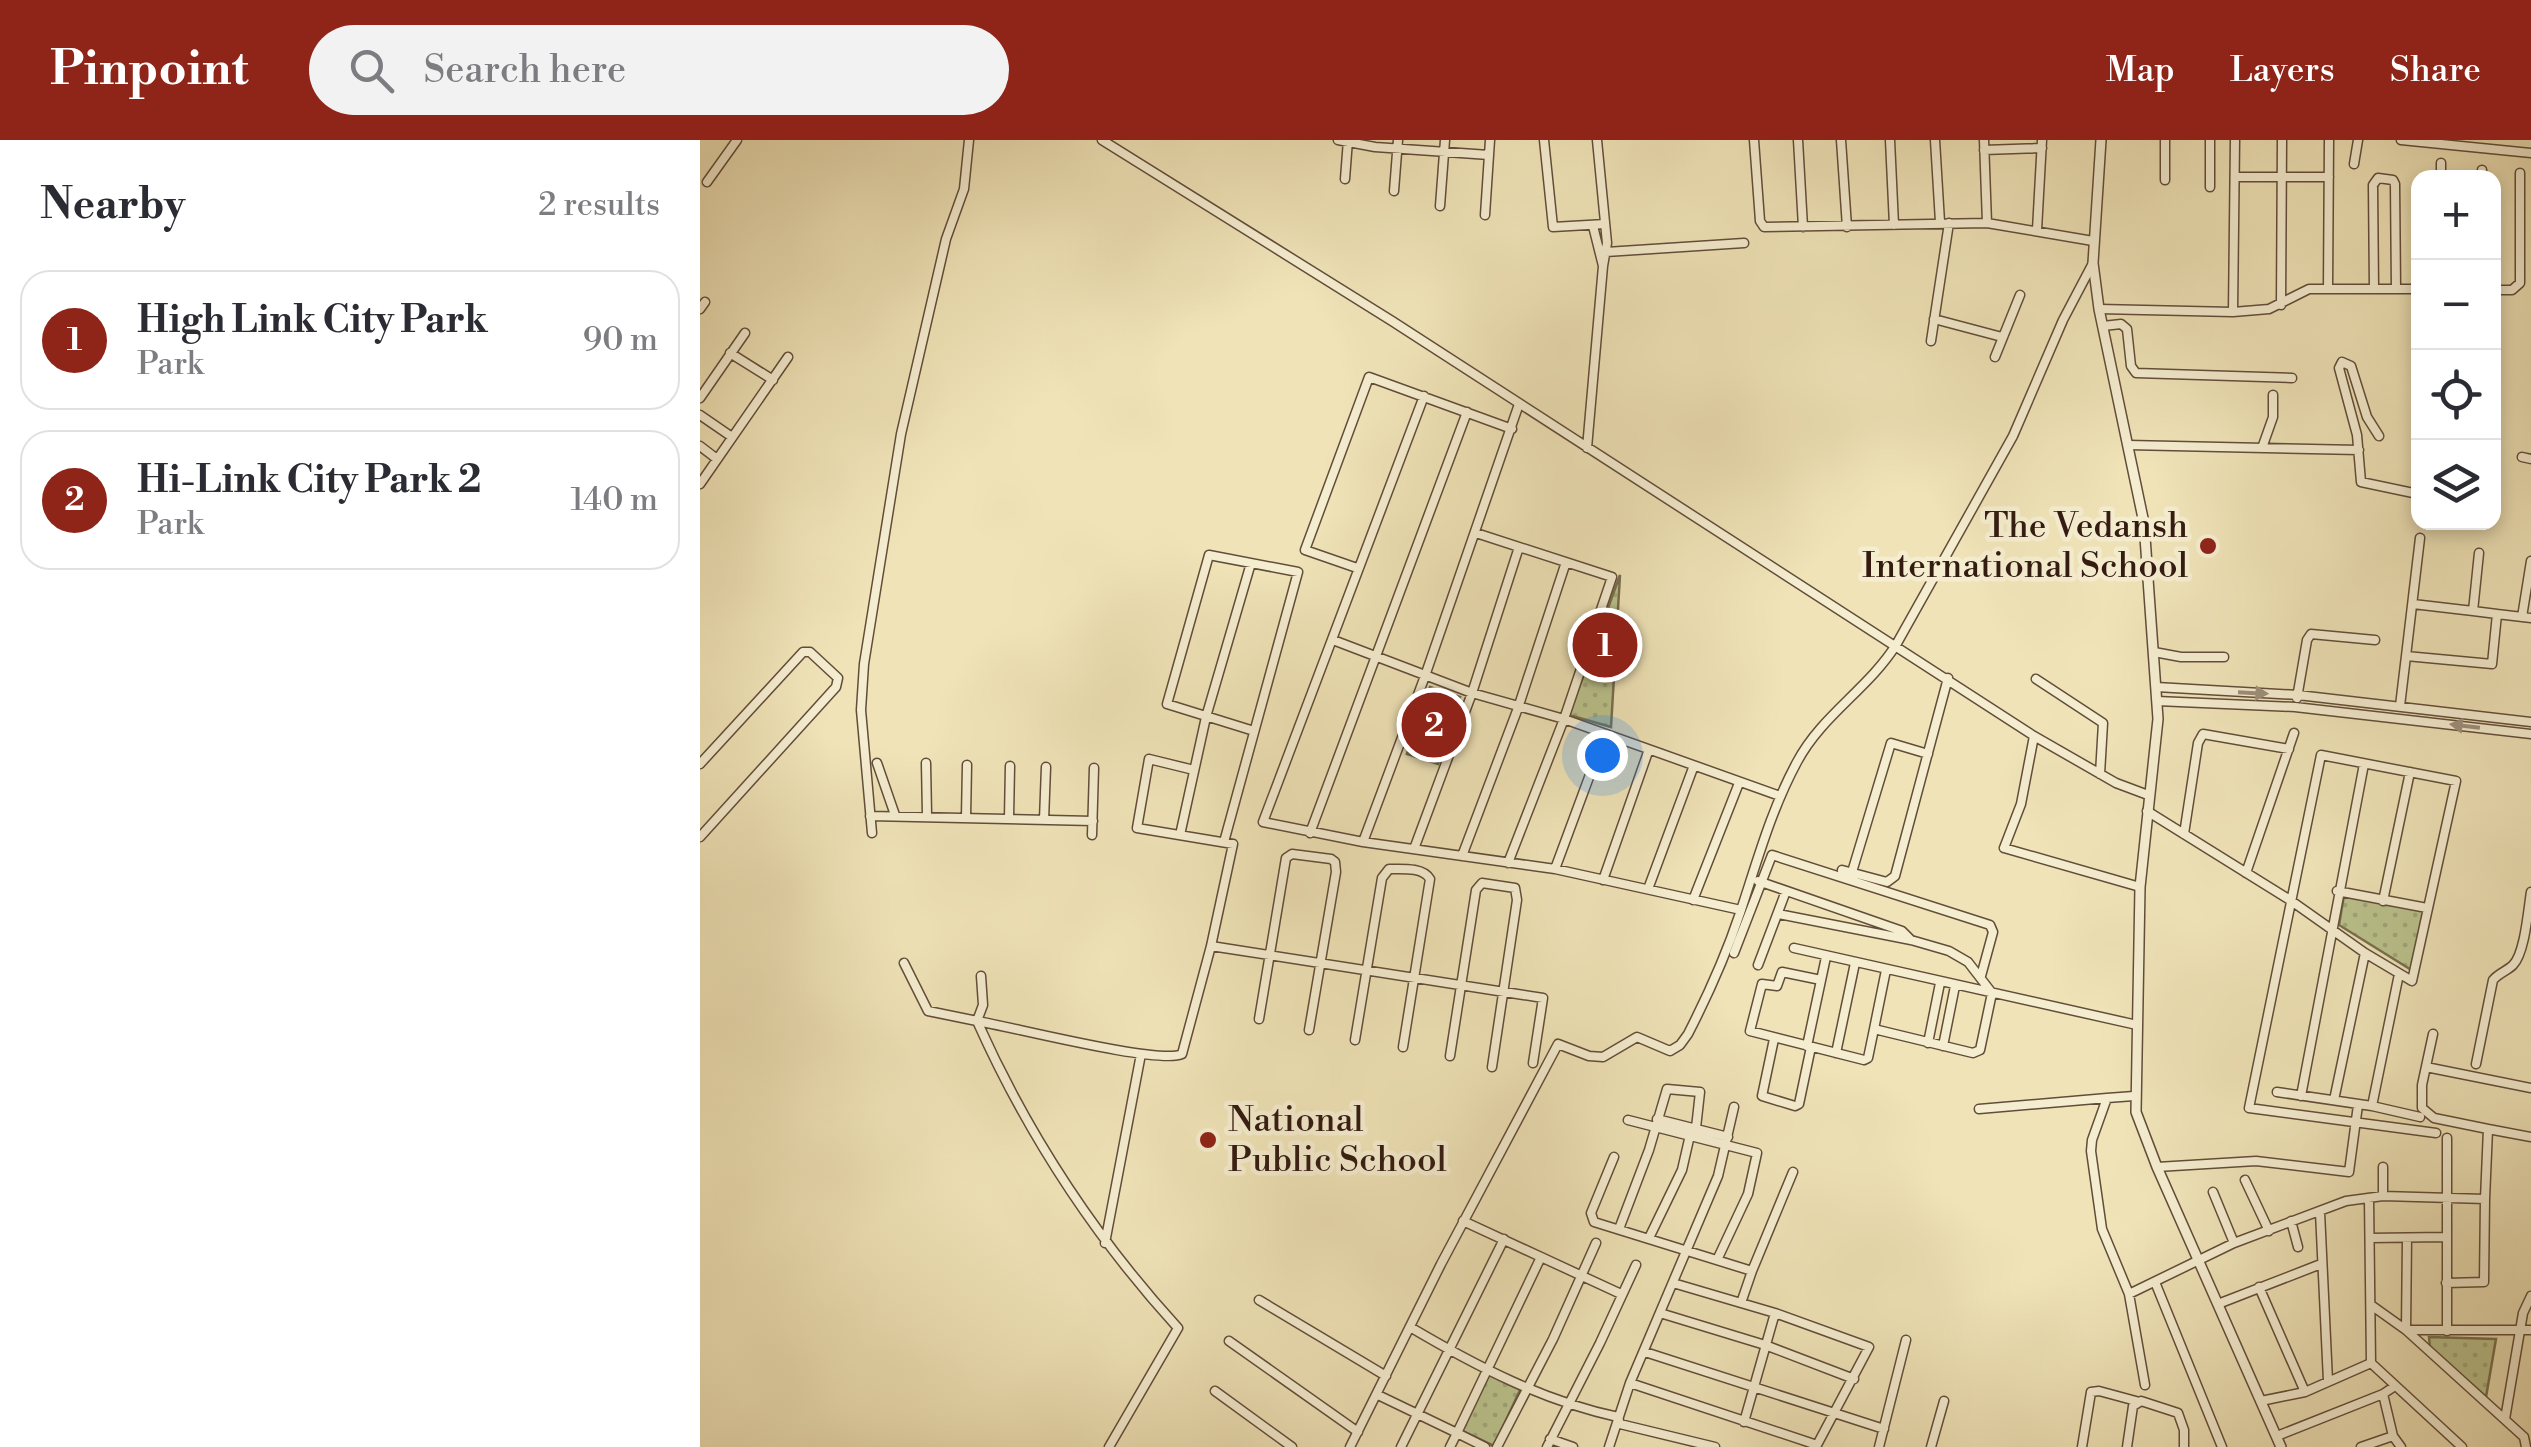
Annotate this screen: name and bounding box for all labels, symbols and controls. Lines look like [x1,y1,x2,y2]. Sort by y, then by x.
search box [309,25,1009,115]
text: Pinpoint [50,40,249,100]
icon: search [344,43,399,98]
text: Search here [424,47,626,94]
text: Map [2106,49,2175,92]
text: Layers [2230,49,2335,92]
text: Share [2390,49,2481,92]
map controls [2411,170,2501,530]
button: + [2411,170,2501,260]
text: Nearby [40,179,185,232]
text: 2 results [538,185,660,225]
button: − [2411,260,2501,350]
text: High Link City Park [137,297,488,344]
text: 1 [67,320,82,360]
text: 90 m [583,320,658,360]
text: Park [137,344,204,384]
button: locate [2411,350,2501,440]
button: layers [2411,440,2501,530]
text: Hi-Link City Park 2 [137,457,481,504]
text: 2 [64,480,85,520]
text: 140 m [571,480,658,520]
text: Park [137,504,204,544]
place label: The Vedansh International School [1862,505,2188,588]
marker: The Vedansh International School [2197,535,2219,557]
pin: 1 [1572,608,1638,682]
one-way arrow [2238,685,2270,701]
pin: 2 [1402,688,1466,762]
one-way arrow [2448,718,2480,734]
your location [1577,730,1628,781]
place label: National Public School [1228,1099,1447,1182]
marker: National Public School [1197,1129,1219,1151]

